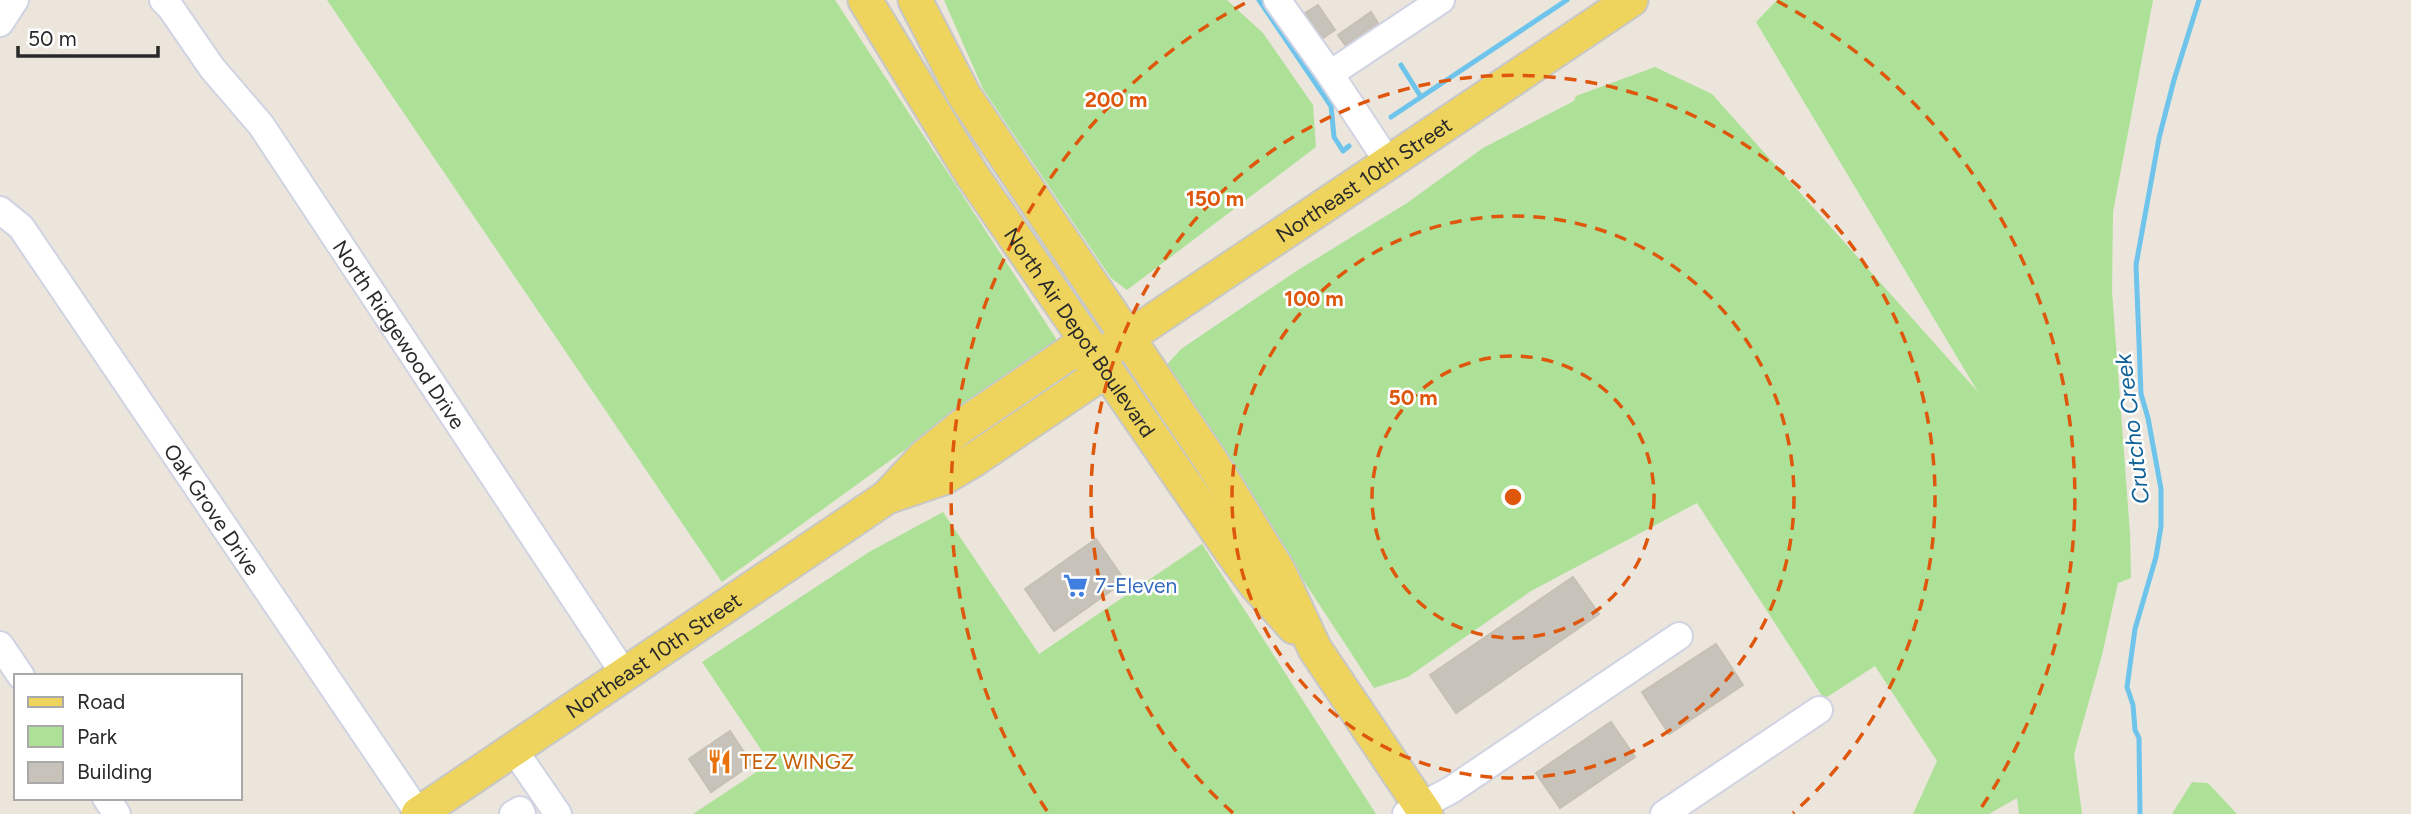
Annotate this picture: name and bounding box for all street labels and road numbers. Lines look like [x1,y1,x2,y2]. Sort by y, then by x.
street label: Northeast 10th Street [1271,111,1456,247]
street label: North Air Depot Boulevard [999,223,1161,442]
street label: North Ridgewood Drive [328,235,471,433]
street label: Oak Grove Drive [159,439,266,580]
street label: Northeast 10th Street [561,587,746,723]

